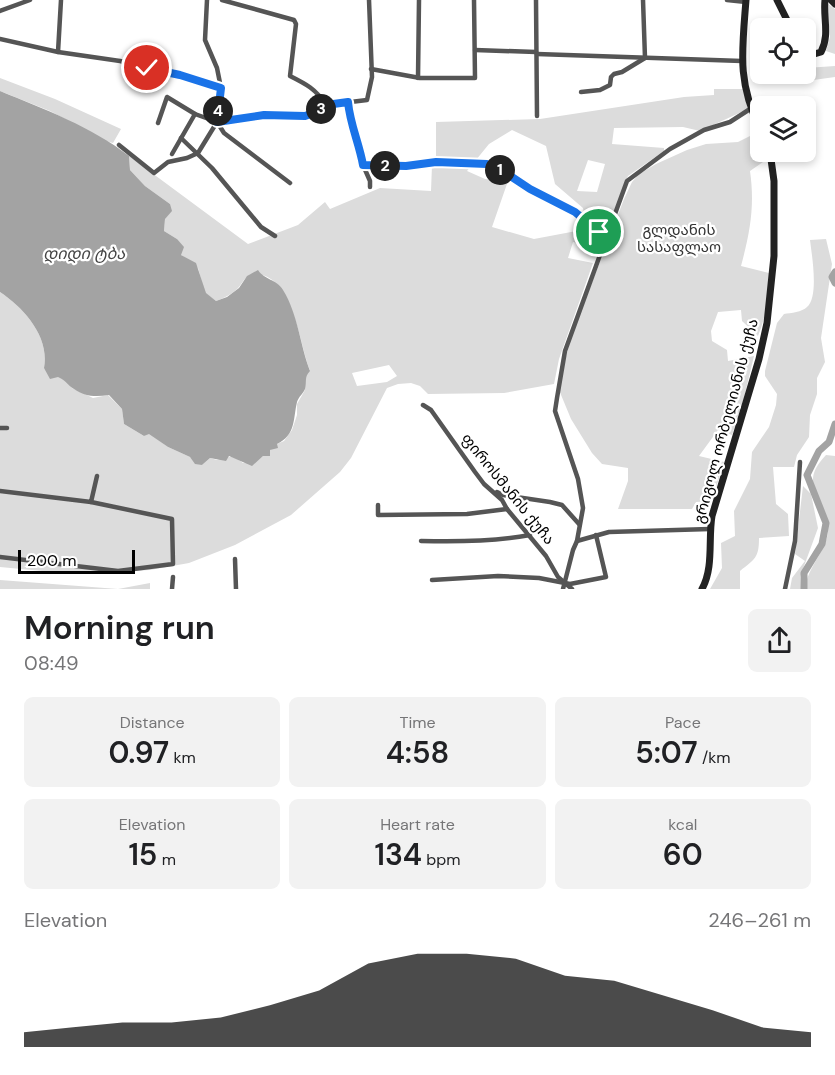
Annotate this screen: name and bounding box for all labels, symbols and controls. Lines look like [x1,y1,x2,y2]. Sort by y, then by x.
map controls [750,18,816,162]
button: locate [750,18,816,84]
pin [121,42,172,93]
icon: check [130,51,163,84]
pin: 3 [306,94,336,124]
pin: 4 [203,96,233,126]
button: layers [750,96,816,162]
text: 3 [316,98,326,119]
text: 4 [213,100,223,121]
pin: 2 [370,151,400,181]
text: 2 [380,155,390,176]
pin: 1 [485,155,515,185]
text: 1 [497,159,503,180]
pin [573,206,624,257]
icon: arrive [582,215,615,248]
park label: გლდანის სასაფლაო [637,220,721,257]
water label: დიდი ტბა [43,243,125,264]
street label: გრიგოლ ორბელიანის ქუჩა [689,317,763,525]
street label: ფიროსმანის ქუჩა [457,429,559,549]
scale bar [18,547,135,574]
text: 200 m [27,550,76,571]
text: Morning run [24,606,215,649]
button: share [748,609,811,672]
text: 08:49 [24,650,79,676]
text: Distance [120,712,185,733]
text: Time [399,712,436,733]
text: Pace [665,712,701,733]
text: 0.97 [109,733,169,772]
text: 4:58 [386,733,449,772]
text: 5:07 [635,733,698,772]
text: km [169,747,196,768]
text: /km [698,747,731,768]
text: Elevation [119,814,186,835]
text: Heart rate [380,814,455,835]
text: kcal [668,814,697,835]
text: 15 [128,835,157,874]
text: 134 [374,835,422,874]
text: 60 [663,835,703,874]
text: m [157,849,176,870]
text: bpm [422,849,461,870]
text: Elevation [24,907,107,933]
text: 246–261 m [708,907,811,933]

